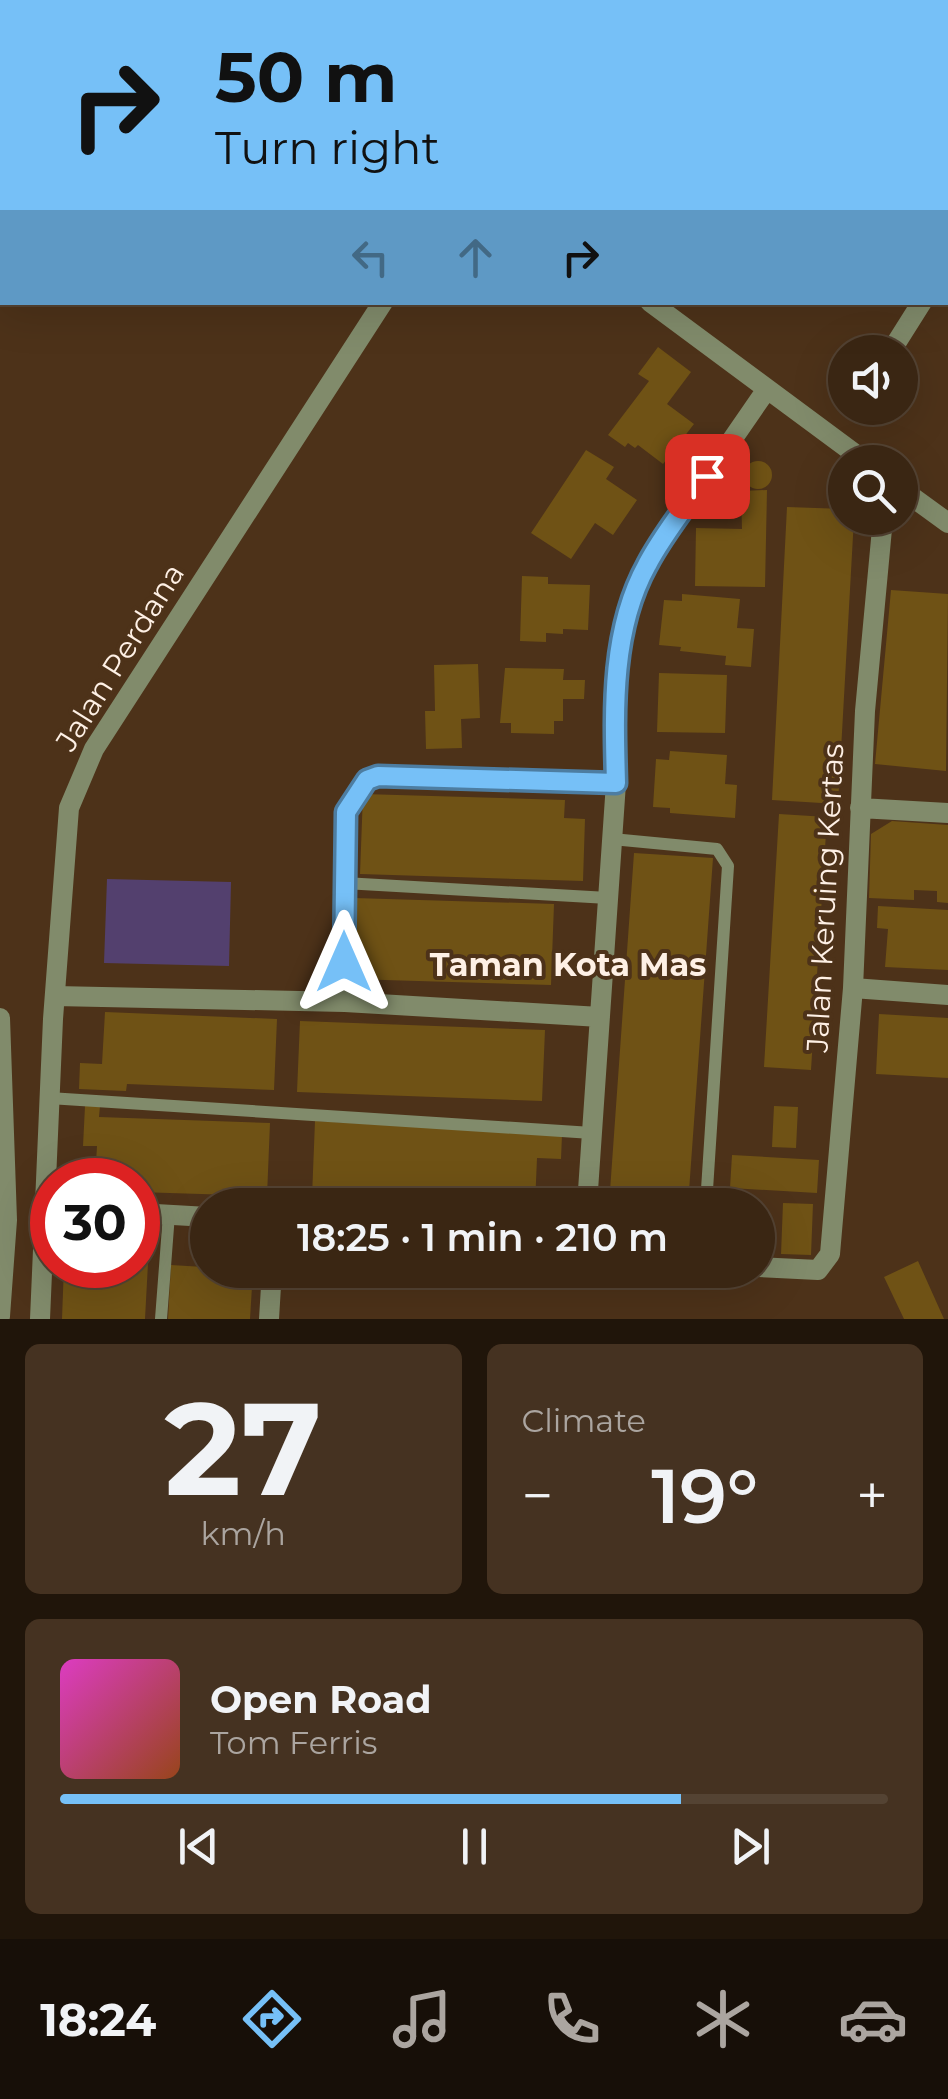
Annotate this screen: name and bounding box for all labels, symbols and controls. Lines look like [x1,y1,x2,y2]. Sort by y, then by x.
text: 50 m [215,34,397,120]
icon: right [50,40,180,170]
text: Turn right [215,120,440,175]
icon: left [343,230,398,285]
icon: ahead [448,230,503,285]
icon: right [553,230,608,285]
map controls [828,335,918,535]
button: sound [828,335,918,425]
pin [665,434,750,519]
button: search [828,445,918,535]
icon: arrive [680,449,735,504]
street label: Jalan Perdana [47,557,192,758]
street label: Jalan Keruing Kertas [798,743,852,1054]
position arrow [292,910,396,1014]
district label: Taman Kota Mas [430,945,706,984]
speed limit sign: 30 [30,1158,160,1288]
text: 18:25 · 1 min · 210 m [297,1214,668,1261]
text: 27 [165,1369,322,1528]
text: Climate [522,1401,646,1440]
text: 19° [651,1450,758,1542]
text: − [522,1462,553,1529]
text: + [856,1462,888,1529]
text: km/h [201,1514,286,1553]
text: Open Road [210,1676,432,1723]
text: Tom Ferris [210,1723,377,1762]
icon: previous [171,1819,226,1874]
icon: pause [447,1819,502,1874]
icon: next [723,1819,778,1874]
icon: directions [237,1984,307,2054]
icon: music [387,1984,457,2054]
icon: phone [537,1984,607,2054]
icon: climate [688,1984,758,2054]
icon: car [838,1984,908,2054]
text: 18:24 [40,1992,156,2047]

